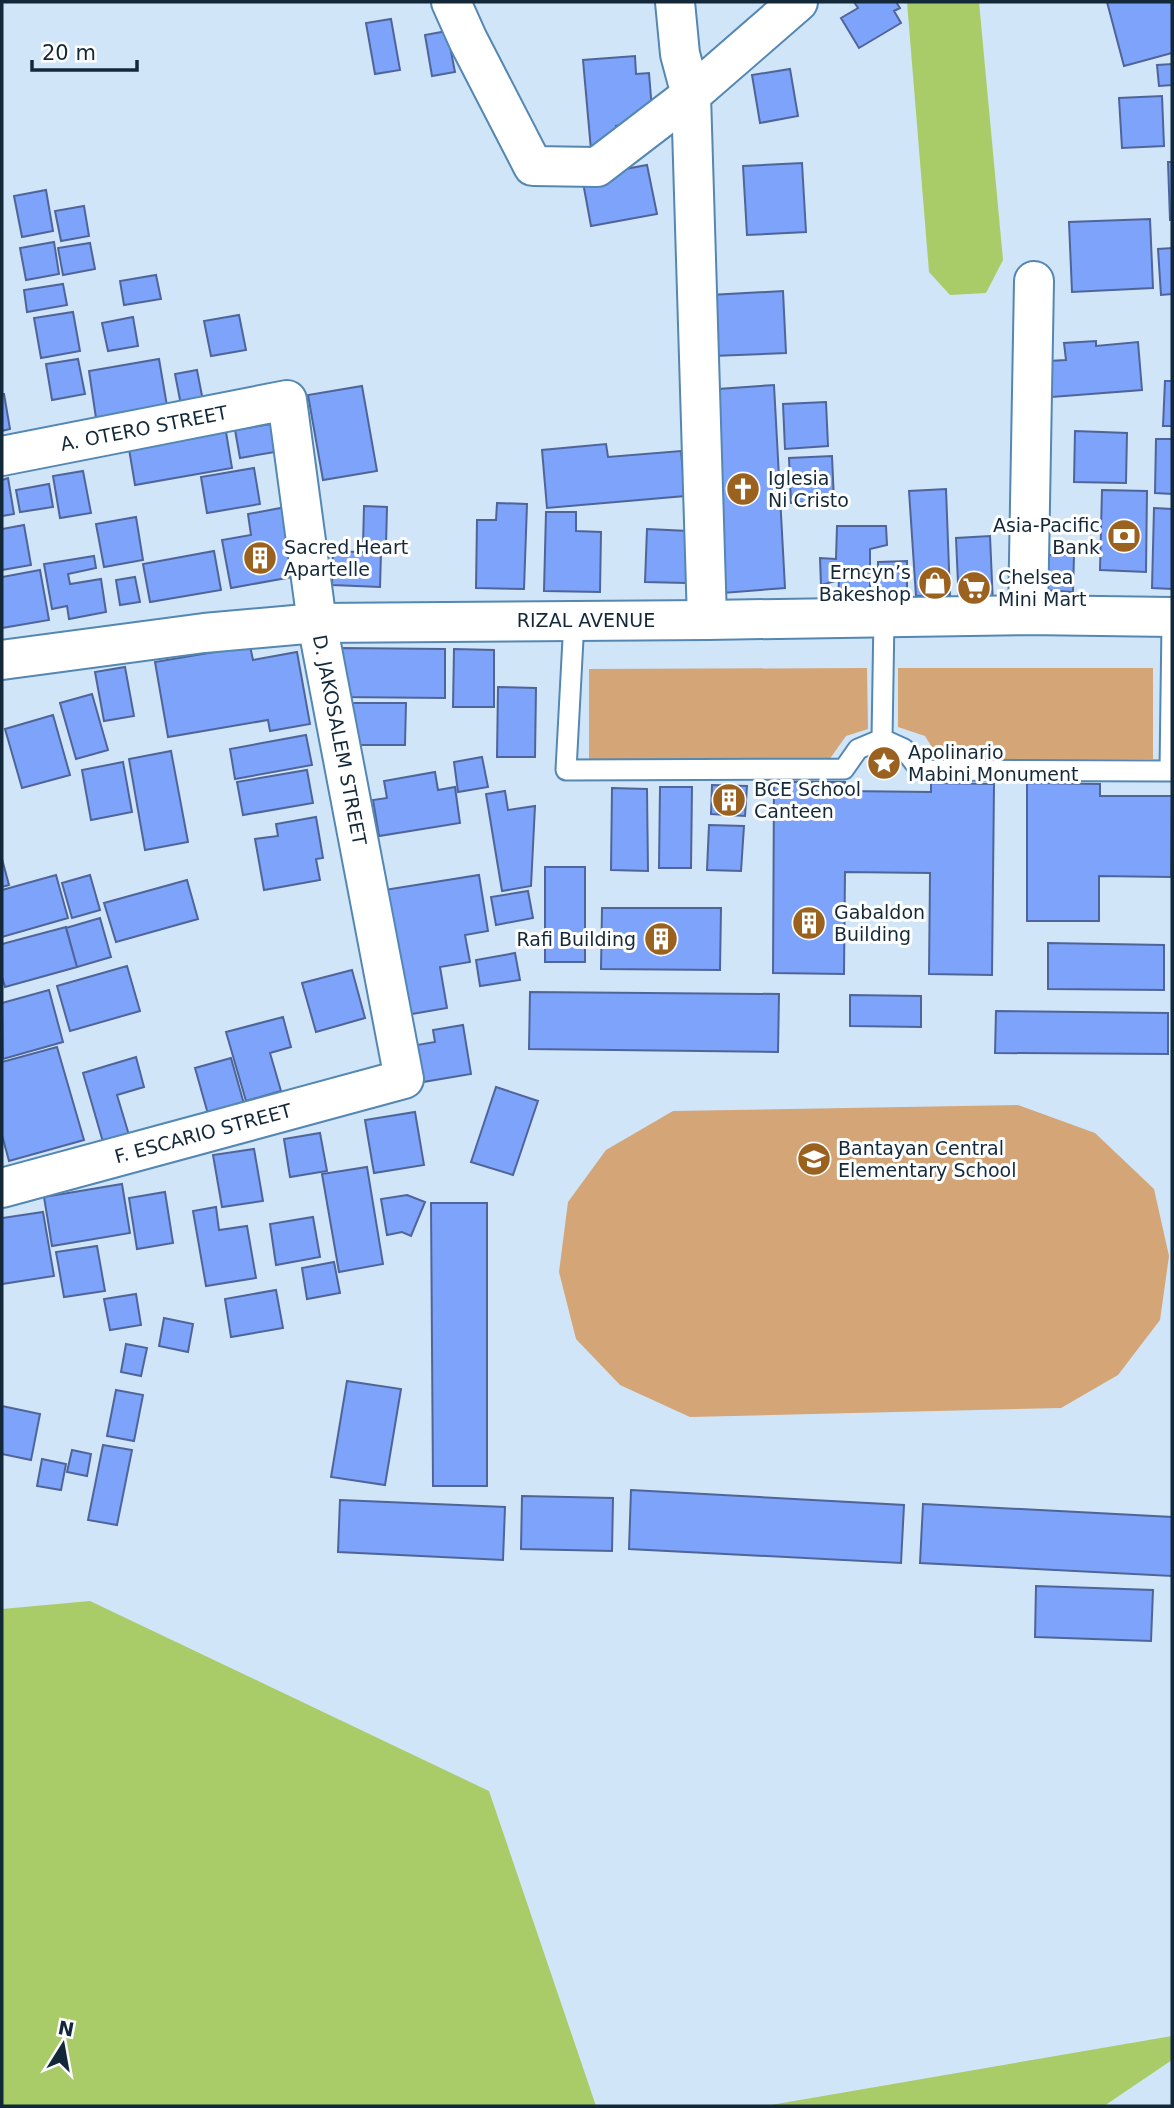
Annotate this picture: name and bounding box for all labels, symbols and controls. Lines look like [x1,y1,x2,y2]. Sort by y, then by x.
scale bar [32,28,136,72]
text: 20 m [42,41,96,65]
street label: A. OTERO STREET [58,401,230,455]
place label: Iglesia Ni Cristo [768,467,849,511]
church icon: Iglesia Ni Cristo [724,470,762,508]
place label: Asia-Pacific Bank [993,514,1100,558]
bank icon: Asia-Pacific Bank [1105,517,1143,555]
place label: Sacred Heart Apartelle [284,536,408,580]
building icon: Sacred Heart Apartelle [241,539,279,577]
place label: Erncyn’s Bakeshop [819,561,911,605]
shop icon: Erncyn’s Bakeshop [916,564,954,602]
place label: Chelsea Mini Mart [998,566,1086,610]
supermarket icon: Chelsea Mini Mart [955,569,993,607]
street label: RIZAL AVENUE [517,609,655,631]
street label: D. JAKOSALEM STREET [309,633,371,848]
place label: Apolinario Mabini Monument [908,741,1079,785]
place icon: Apolinario Mabini Monument [865,744,903,782]
place label: BCE School Canteen [754,778,861,822]
building icon: BCE School Canteen [710,781,748,819]
place label: Gabaldon Building [834,901,925,945]
building icon: Gabaldon Building [790,904,828,942]
building icon: Rafi Building [642,920,680,958]
place label: Rafi Building [516,928,636,950]
street label: F. ESCARIO STREET [112,1099,294,1167]
place label: Bantayan Central Elementary School [838,1137,1016,1181]
school or university icon: Bantayan Central Elementary School [795,1140,833,1178]
north arrow [28,2010,98,2080]
text: N [56,2016,76,2041]

